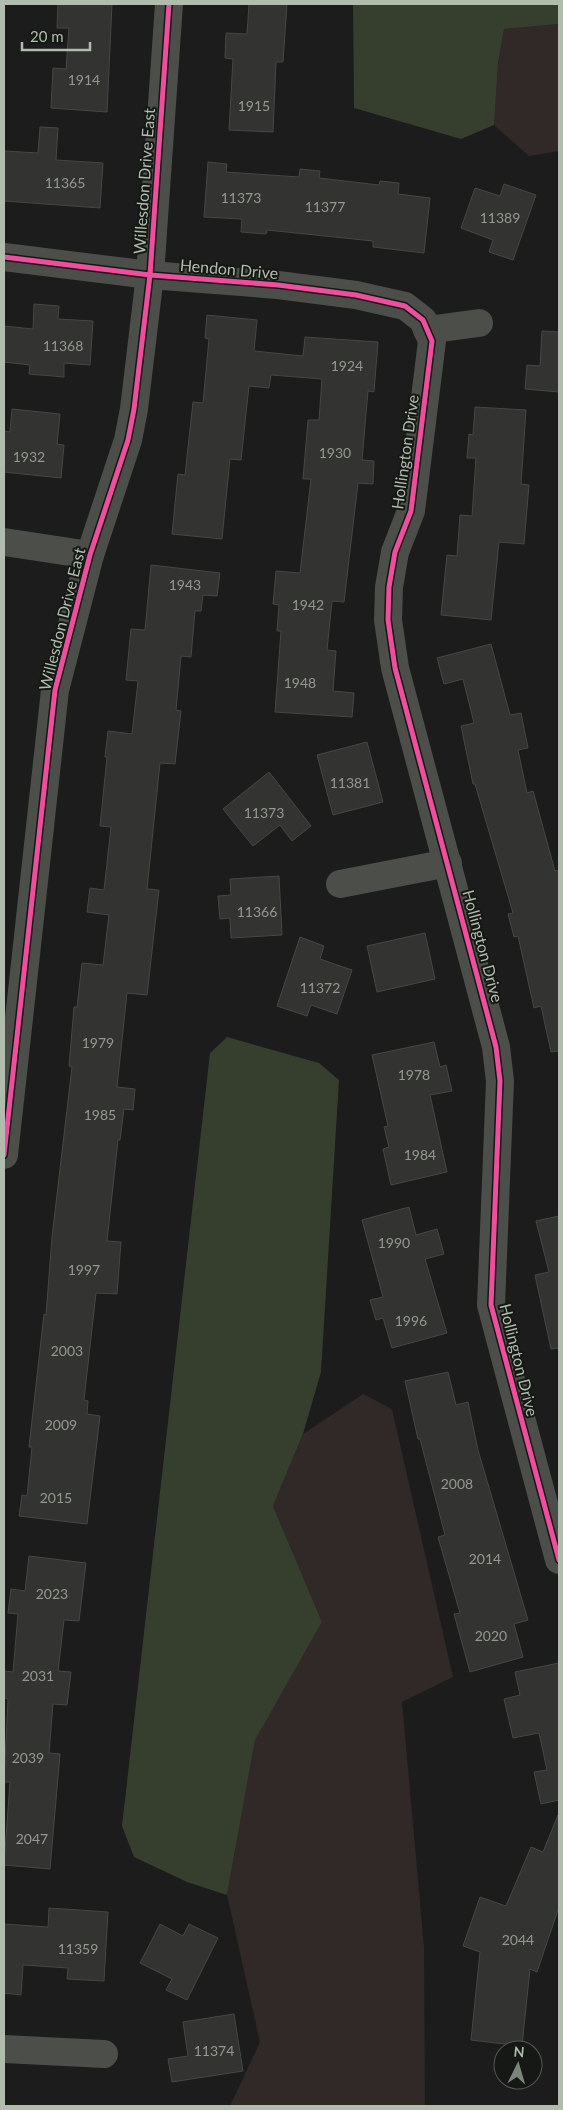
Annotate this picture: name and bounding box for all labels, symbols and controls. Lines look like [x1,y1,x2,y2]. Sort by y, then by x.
scale bar [22,20,90,52]
text: 20 m [30,27,64,45]
house number: 1914 [68,71,100,88]
house number: 1915 [238,97,270,114]
street label: Willesdon Drive East [129,107,158,255]
house number: 11365 [45,174,85,191]
house number: 11373 [221,189,261,206]
house number: 11377 [305,198,345,215]
house number: 11389 [480,209,520,226]
street label: Hendon Drive [179,255,279,282]
house number: 11368 [43,337,83,354]
house number: 1924 [331,357,363,374]
street label: Hollington Drive [387,393,422,511]
house number: 1930 [319,444,351,461]
house number: 1932 [13,448,45,465]
street label: Willesdon Drive East [35,545,88,692]
house number: 1943 [169,576,201,593]
house number: 1942 [292,596,324,613]
house number: 1948 [284,674,316,691]
house number: 11381 [330,774,370,791]
house number: 11373 [244,804,284,821]
street label: Hollington Drive [459,888,508,1004]
house number: 11366 [237,903,277,920]
house number: 11372 [300,979,340,996]
house number: 1979 [82,1034,114,1051]
house number: 1978 [398,1066,430,1083]
house number: 1985 [84,1106,116,1123]
house number: 1984 [404,1146,436,1163]
house number: 1990 [378,1234,410,1251]
house number: 1997 [68,1261,100,1278]
street label: Hollington Drive [496,1301,543,1418]
house number: 1996 [395,1312,427,1329]
house number: 2003 [51,1342,83,1359]
house number: 2009 [45,1416,77,1433]
house number: 2008 [441,1475,473,1492]
house number: 2015 [40,1489,72,1506]
house number: 2014 [469,1550,501,1567]
house number: 2023 [36,1585,68,1602]
house number: 2020 [475,1627,507,1644]
house number: 2031 [22,1667,54,1684]
house number: 2039 [12,1749,44,1766]
house number: 2047 [16,1830,48,1847]
house number: 2044 [502,1931,534,1948]
house number: 11359 [58,1940,98,1957]
north arrow [493,2040,543,2090]
house number: 11374 [194,2042,234,2059]
text: N [513,2043,525,2060]

